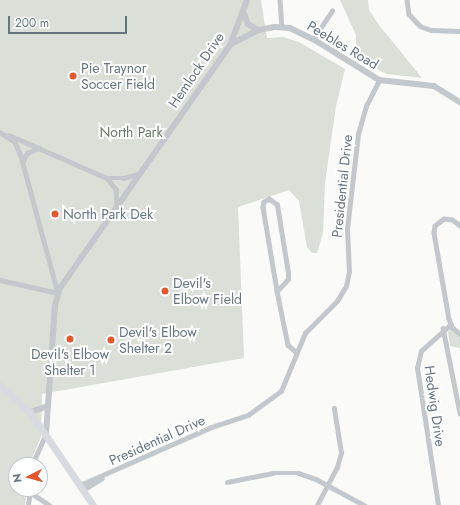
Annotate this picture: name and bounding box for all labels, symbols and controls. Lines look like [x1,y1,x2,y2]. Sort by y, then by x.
scale bar [10,8,129,34]
text: 200 m [15,14,49,32]
street label: Peebles Road [304,17,382,73]
street label: Hemlock Drive [165,29,227,111]
place label: Pie Traynor Soccer Field [81,60,155,92]
marker: Pie Traynor Soccer Field [68,71,78,81]
park label: North Park [99,124,163,140]
street label: Presidential Drive [328,134,356,238]
place label: North Park Dek [63,206,153,222]
marker: North Park Dek [50,209,60,219]
place label: Devil's Elbow Field [173,275,242,308]
marker: Devil's Elbow Field [160,286,170,296]
place label: Devil's Elbow Shelter 2 [119,324,197,356]
marker: Devil's Elbow Shelter 1 [65,334,75,344]
marker: Devil's Elbow Shelter 2 [106,335,116,345]
place label: Devil's Elbow Shelter 1 [31,346,109,378]
street label: Hedwig Drive [421,364,449,448]
street label: Presidential Drive [106,411,208,469]
north arrow [8,457,48,497]
text: N [9,473,25,483]

